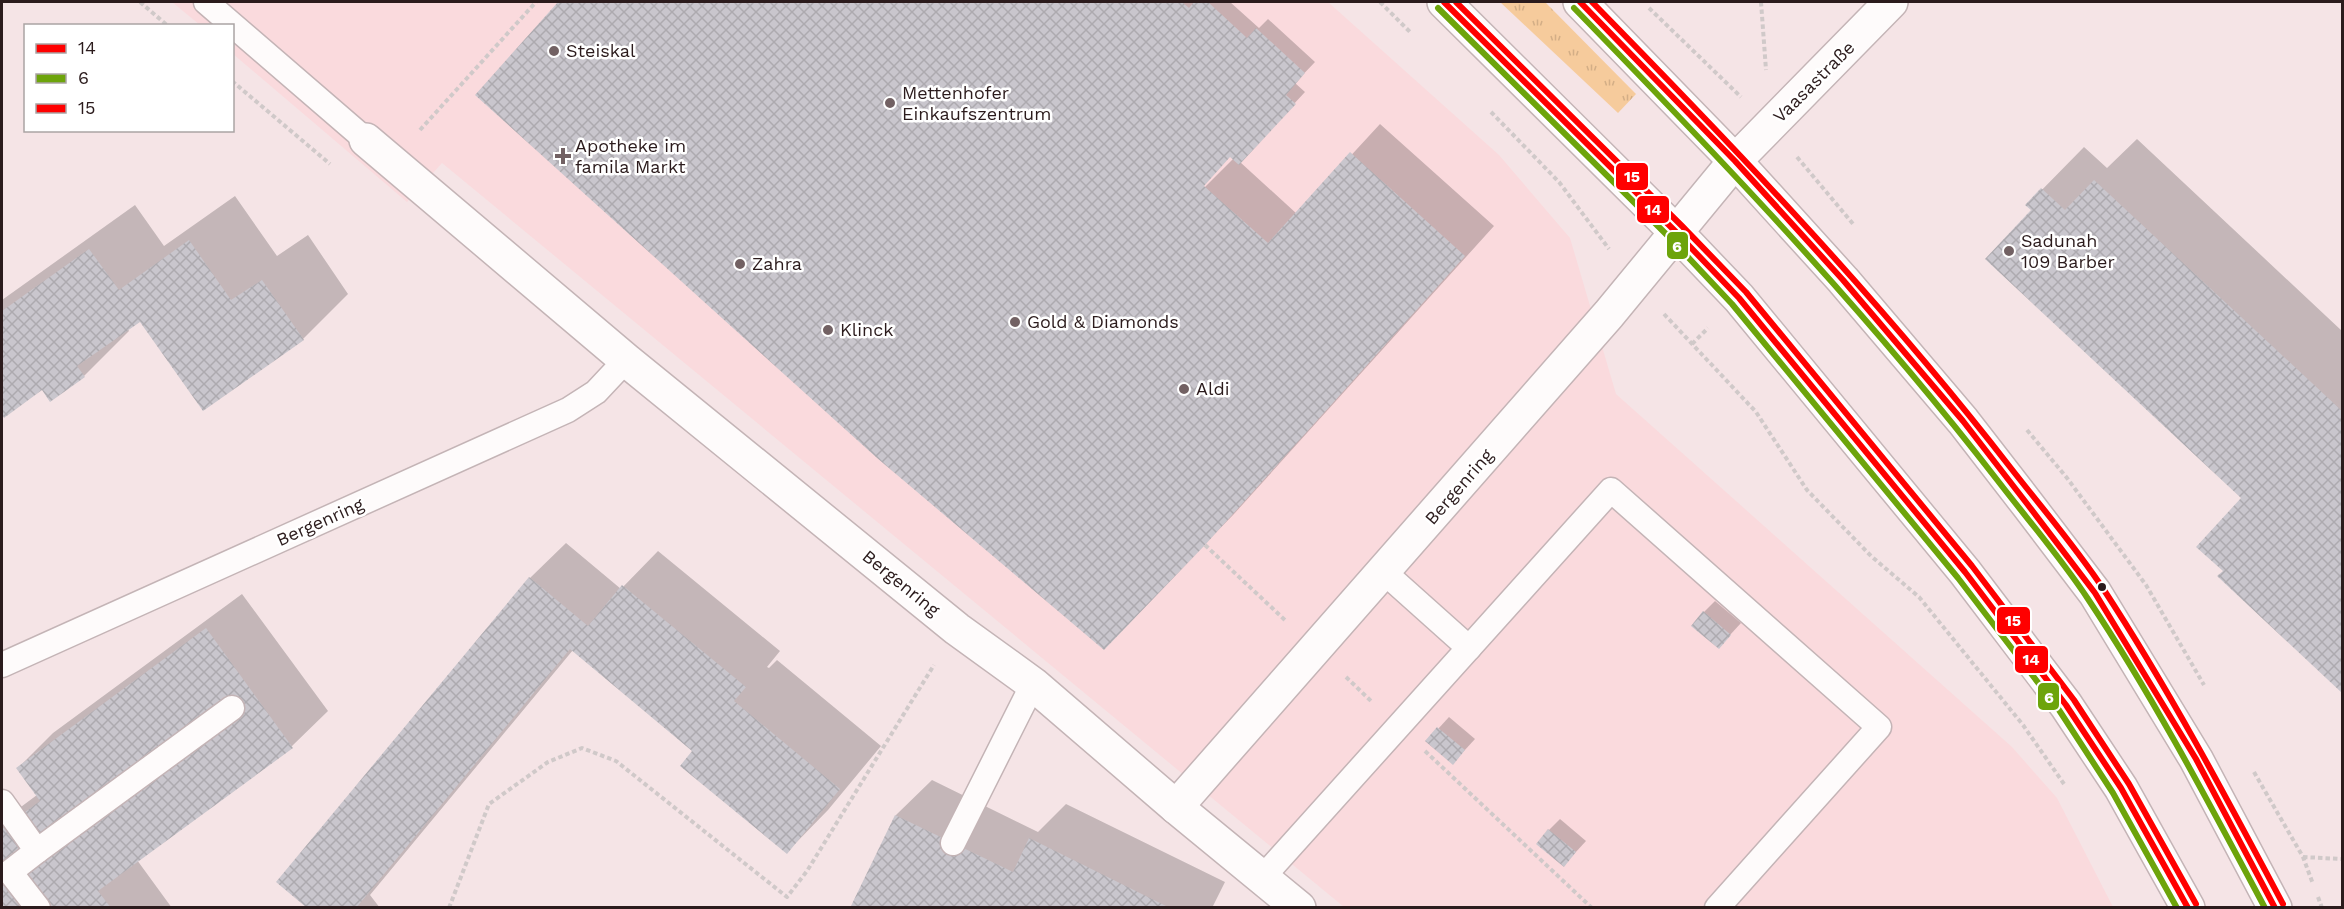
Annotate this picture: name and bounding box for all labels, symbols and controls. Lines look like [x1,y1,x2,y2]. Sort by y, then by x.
legend [24,24,234,132]
text: 14 [78,37,96,58]
street label: Vaasastraße [1769,37,1859,127]
place label: Steiskal [566,40,636,61]
marker: Steiskal [547,44,561,58]
text: 6 [78,67,89,88]
place label: Mettenhofer Einkaufszentrum [902,82,1051,124]
marker: Mettenhofer Einkaufszentrum [883,96,897,110]
text: 15 [78,97,96,118]
place label: Apotheke im famila Markt [575,135,686,177]
marker: Apotheke im famila Markt [556,149,570,163]
line badge: 15 [1615,162,1649,191]
text: 15 [1624,167,1640,186]
line badge: 14 [1636,195,1670,224]
text: 14 [1644,200,1662,219]
place label: Sadunah 109 Barber [2021,230,2115,272]
line badge: 6 [1666,231,1689,260]
text: 6 [1672,237,1682,256]
marker: Sadunah 109 Barber [2002,244,2016,258]
place label: Zahra [752,253,802,274]
marker: Zahra [733,257,747,271]
place label: Gold & Diamonds [1027,311,1179,332]
marker: Gold & Diamonds [1008,315,1022,329]
place label: Klinck [840,319,894,340]
marker: Klinck [821,323,835,337]
place label: Aldi [1196,378,1229,399]
marker: Aldi [1177,382,1191,396]
street label: Bergenring [1420,444,1497,529]
street label: Bergenring [273,493,367,550]
street label: Bergenring [859,545,944,620]
unlabelled marker [2096,581,2108,593]
line badge: 15 [1996,606,2031,635]
text: 15 [2005,611,2021,630]
line badge: 14 [2014,645,2049,674]
text: 14 [2022,650,2040,669]
line badge: 6 [2037,682,2060,711]
text: 6 [2044,688,2054,707]

